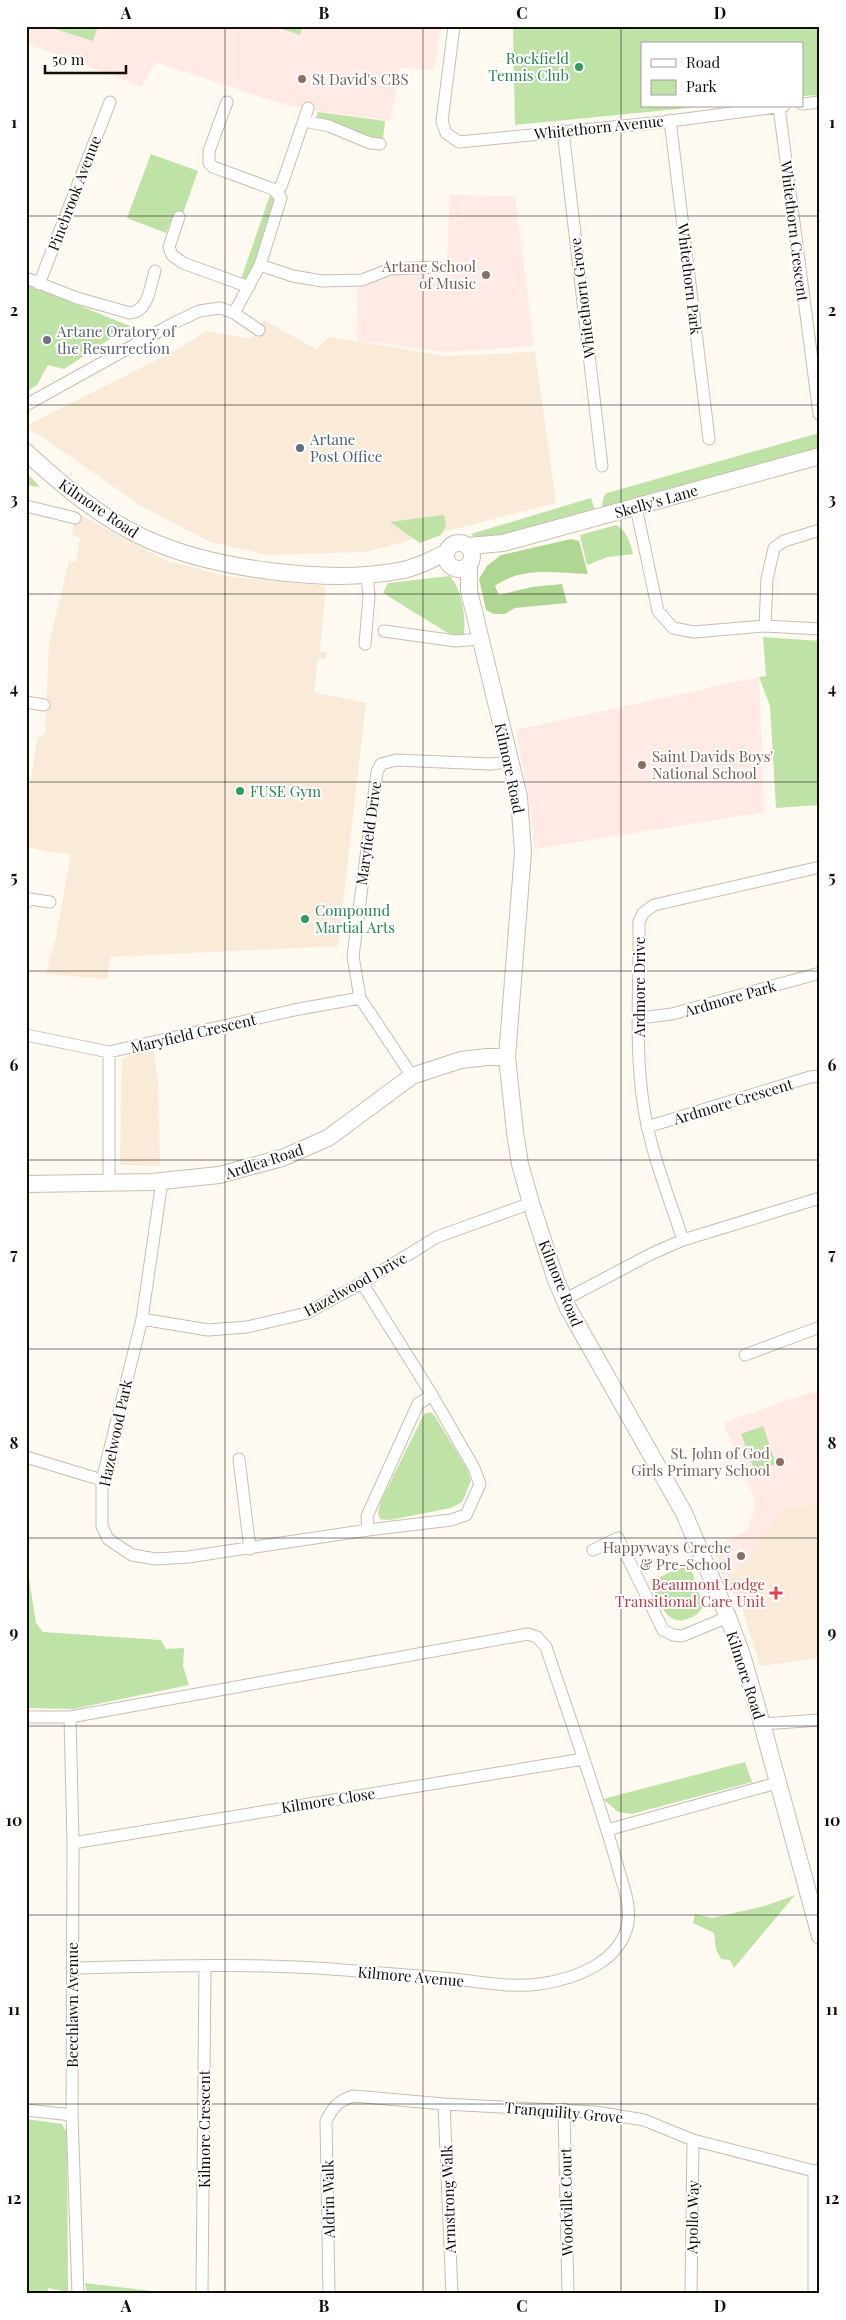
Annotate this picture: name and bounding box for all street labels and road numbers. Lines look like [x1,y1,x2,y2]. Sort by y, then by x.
street label: Whitethorn Avenue [532,110,665,144]
street label: Pinebrook Avenue [43,133,105,253]
street label: Whitethorn Crescent [776,159,814,303]
street label: Whitethorn Park [673,221,707,337]
street label: Whitethorn Grove [565,237,599,360]
street label: Kilmore Road [55,474,143,542]
street label: Skelly's Lane [612,480,700,522]
street label: Kilmore Road [491,721,529,815]
street label: Maryfield Drive [351,780,385,886]
street label: Ardmore Drive [629,937,649,1038]
street label: Ardmore Park [681,975,779,1021]
street label: Maryfield Crescent [128,1009,258,1057]
street label: Ardmore Crescent [670,1073,796,1129]
street label: Ardlea Road [221,1139,306,1183]
street label: Kilmore Road [535,1237,588,1330]
street label: Hazelwood Drive [300,1247,410,1321]
street label: Hazelwood Park [94,1377,136,1488]
street label: Kilmore Road [722,1628,770,1722]
street label: Kilmore Close [280,1783,376,1817]
street label: Beechlawn Avenue [62,1942,82,2068]
street label: Kilmore Avenue [357,1961,465,1991]
street label: Kilmore Crescent [194,2069,214,2188]
street label: Tranquility Grove [504,2097,624,2127]
street label: Armstrong Walk [436,2144,460,2255]
street label: Woodville Court [555,2147,577,2257]
street label: Aldrin Walk [317,2159,339,2239]
street label: Apollo Way [681,2179,703,2255]

